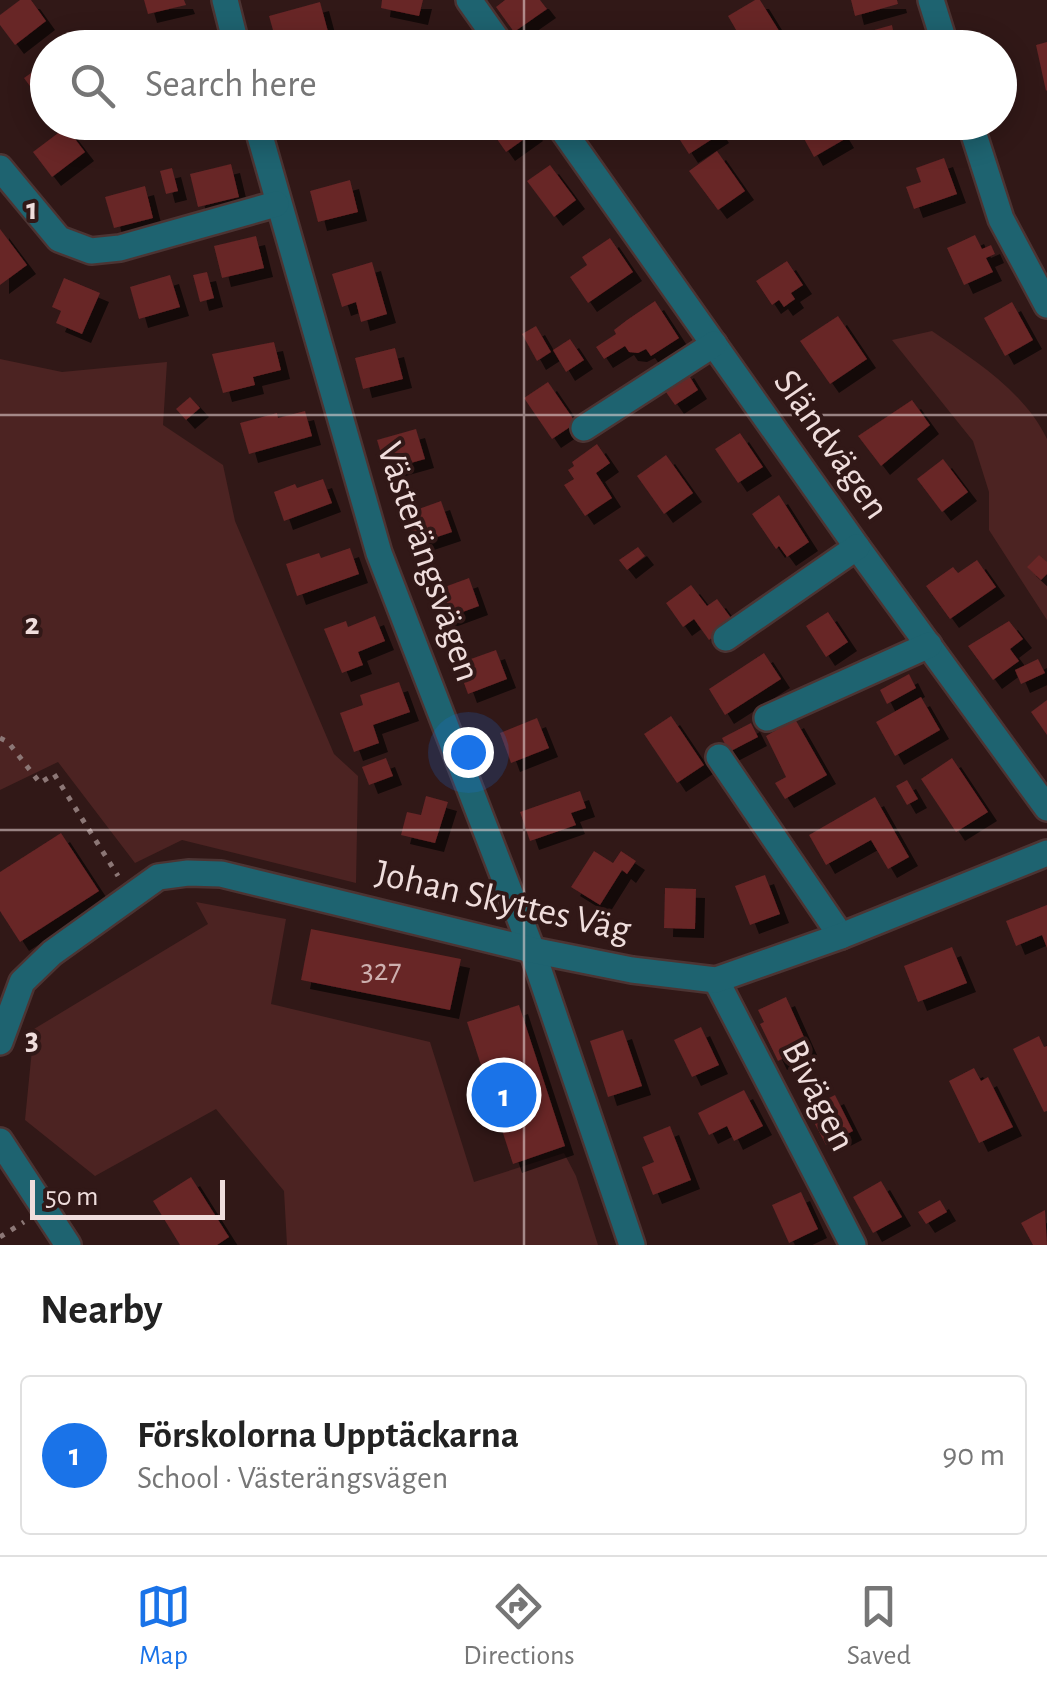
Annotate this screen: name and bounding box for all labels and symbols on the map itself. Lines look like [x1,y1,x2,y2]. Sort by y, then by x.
text: 1 [26,193,38,225]
street label: Sländvägen [766,364,896,526]
street label: Västerängsvägen [369,438,487,686]
text: 2 [24,608,40,640]
your location [443,727,494,778]
street label: Johan Skyttes Väg [372,854,635,950]
house number: 327 [360,954,402,986]
text: 3 [25,1023,39,1055]
street label: Bivägen [774,1035,862,1157]
pin: 1 [472,1058,536,1132]
scale bar [30,1175,225,1220]

